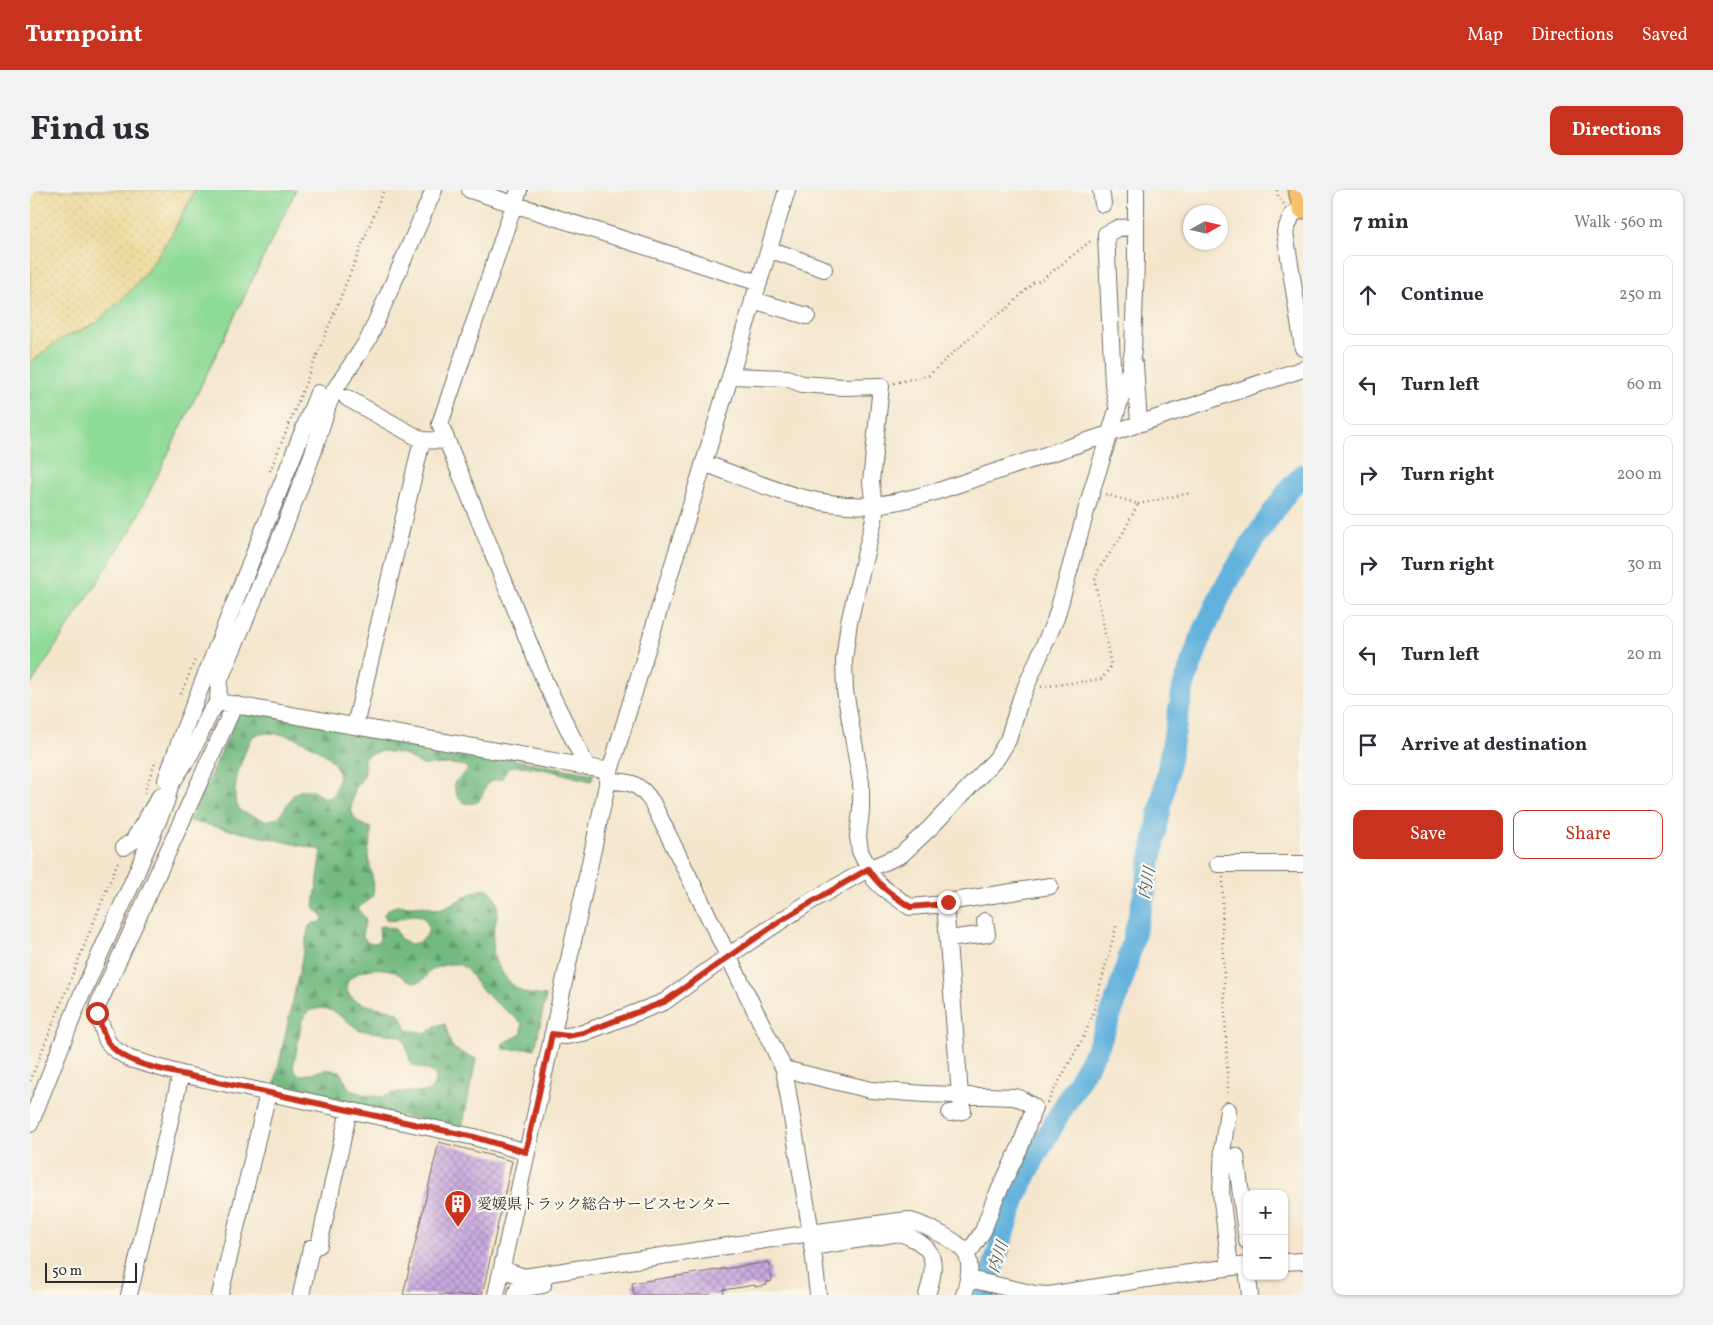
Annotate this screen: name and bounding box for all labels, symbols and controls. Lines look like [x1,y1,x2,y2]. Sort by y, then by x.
text: Turnpoint [25,18,143,52]
text: Map [1467,23,1503,48]
text: Directions [1531,23,1614,48]
text: Saved [1642,23,1688,48]
text: Find us [30,106,150,154]
button: Directions [1550,106,1683,155]
north arrow [1183,205,1228,250]
text: 7 min [1353,208,1409,237]
text: Walk · 560 m [1574,212,1663,234]
icon: ahead [1354,281,1382,309]
text: Continue [1401,282,1484,308]
text: 250 m [1619,284,1662,306]
icon: left [1354,371,1382,399]
text: Turn left [1401,372,1480,398]
text: 60 m [1627,374,1662,396]
icon: right [1354,461,1382,489]
text: Turn right [1401,462,1494,488]
text: 200 m [1617,464,1662,486]
icon: right [1354,551,1382,579]
text: Turn right [1401,552,1494,578]
text: 30 m [1627,554,1662,576]
icon: left [1354,641,1382,669]
text: Turn left [1401,642,1480,668]
text: 20 m [1627,644,1662,666]
icon: arrive [1354,731,1382,759]
text: Arrive at destination [1401,732,1587,758]
button: Save [1353,810,1503,859]
button: Share [1513,810,1663,859]
water label: 内川 [1134,864,1162,901]
route end [937,891,960,914]
route start [86,1002,109,1025]
building icon: 愛媛県トラック総合サービスセンター [443,1189,473,1228]
map controls [1243,1190,1288,1280]
button: + [1243,1190,1288,1235]
place label: 愛媛県トラック総合サービスセンター [477,1195,731,1216]
button: − [1243,1235,1288,1280]
water label: 内川 [983,1237,1015,1276]
scale bar [45,1260,138,1283]
text: 50 m [52,1262,82,1281]

